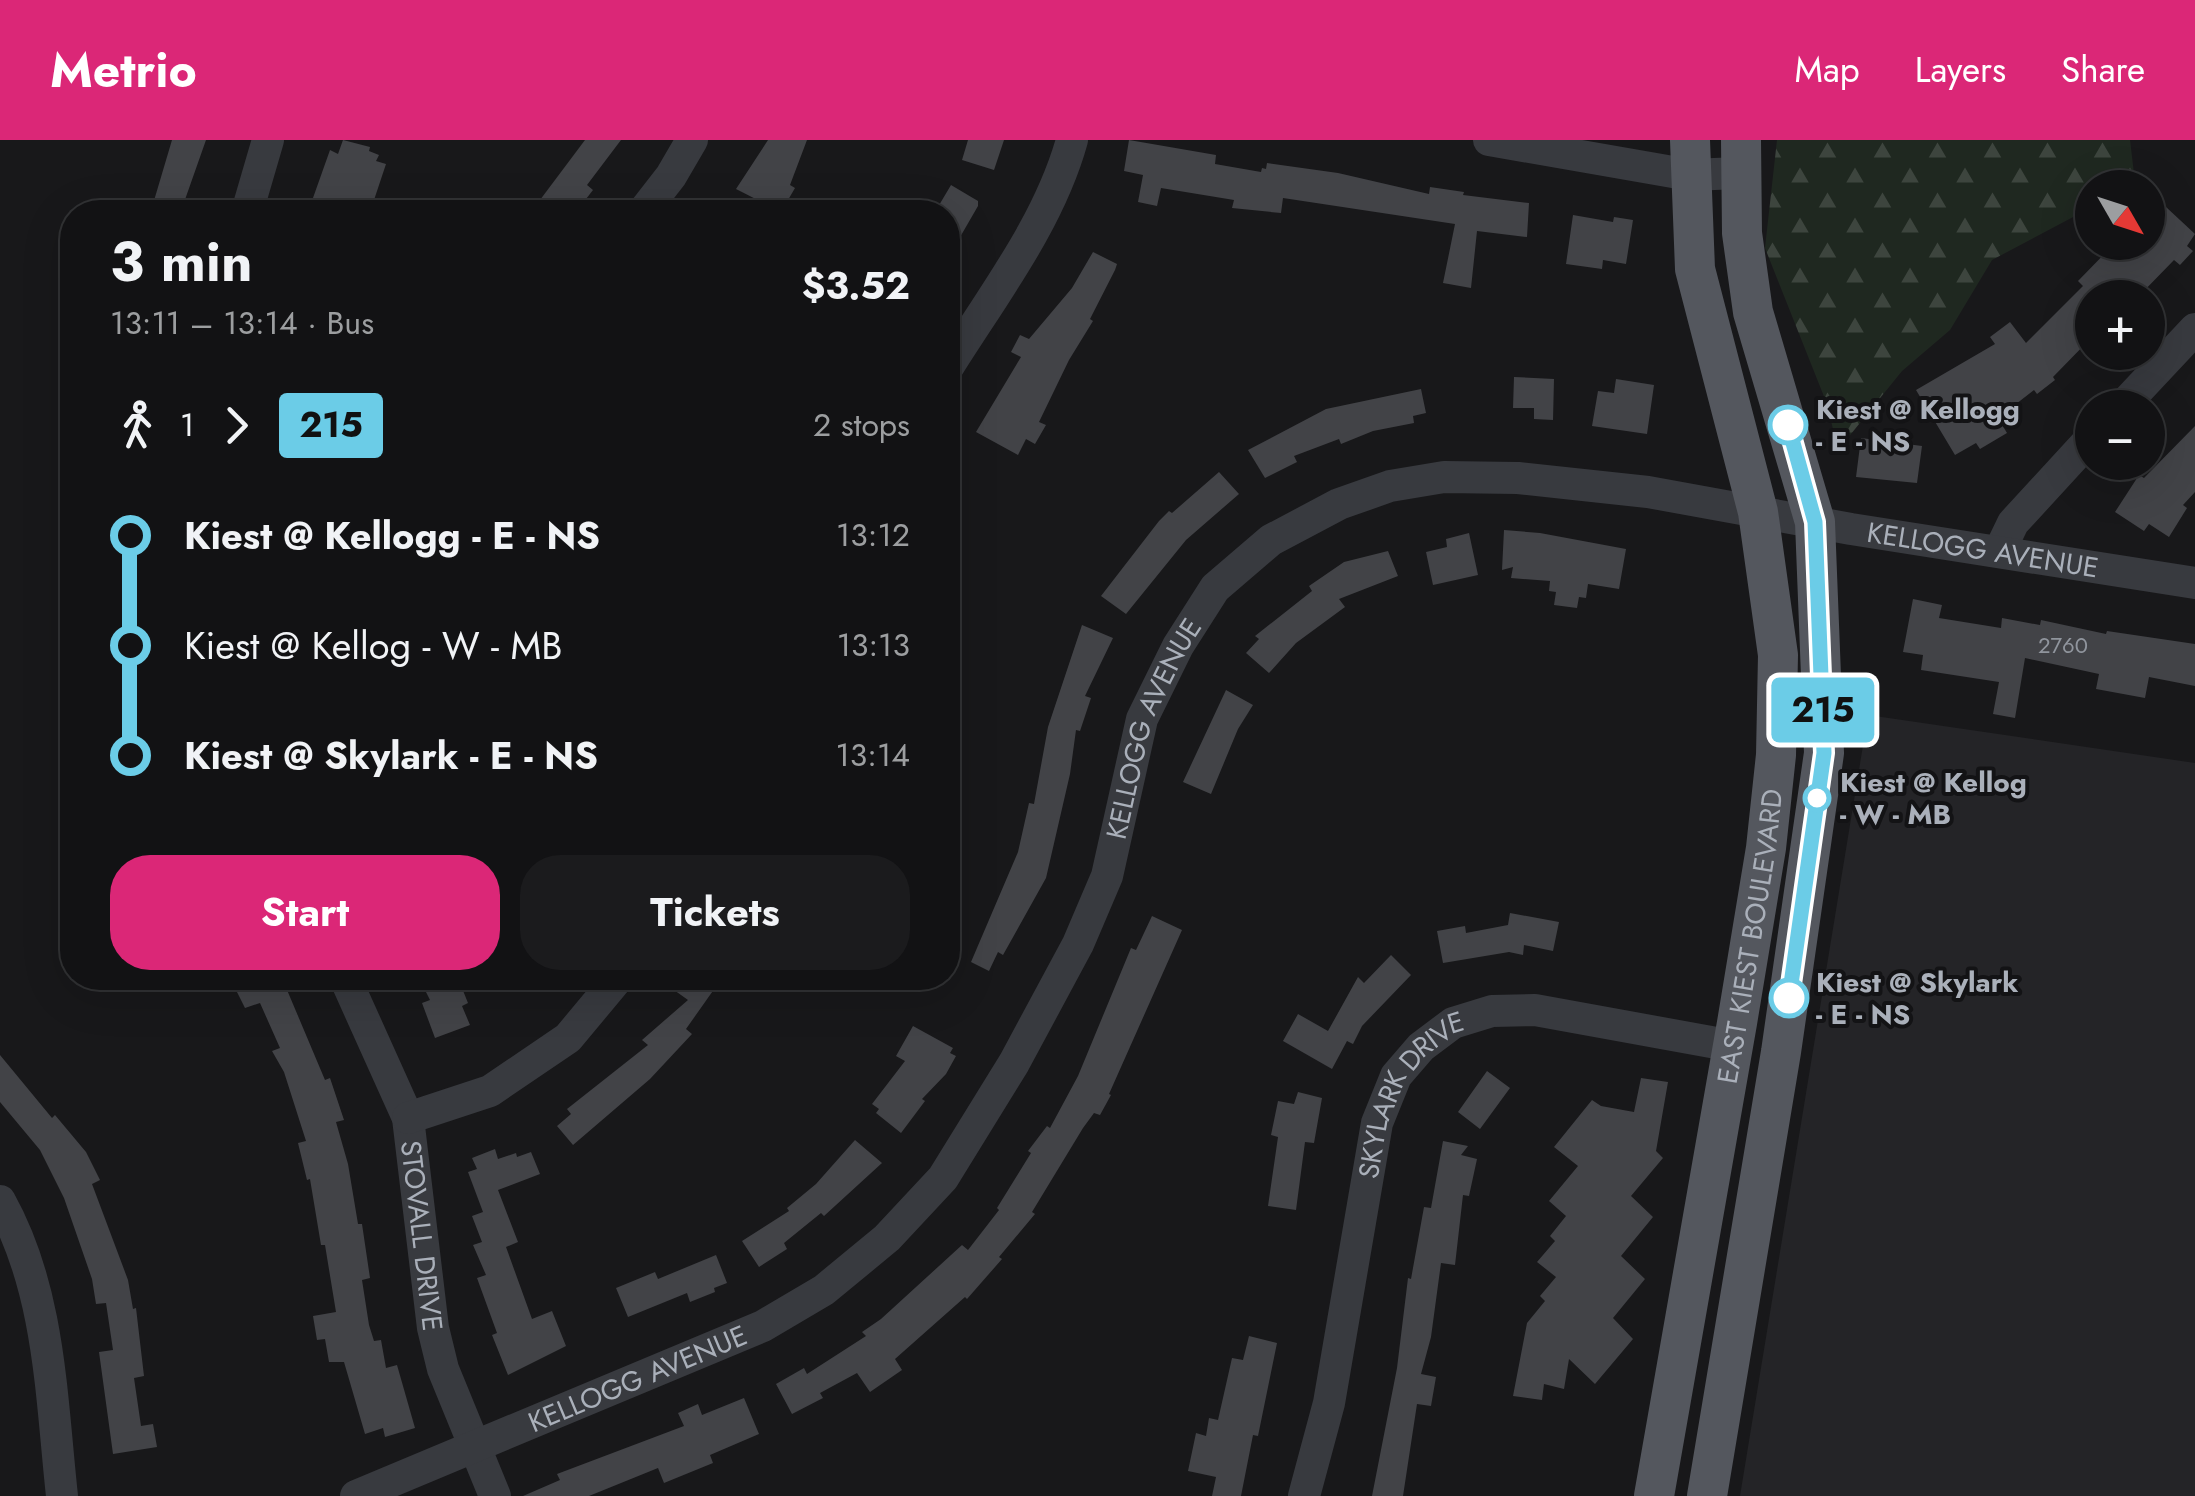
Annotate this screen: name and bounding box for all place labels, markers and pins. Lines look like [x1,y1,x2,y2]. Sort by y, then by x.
place label: Kiest @ Kellogg - E - NS [1816,389,2020,462]
marker: Kiest @ Kellogg - E - NS [1769,406,1807,444]
place label: Kiest @ Kellog - W - MB [1840,762,2027,835]
marker: Kiest @ Kellog - W - MB [1804,785,1830,811]
place label: Kiest @ Skylark - E - NS [1816,962,2018,1035]
marker: Kiest @ Skylark - E - NS [1770,979,1808,1017]

